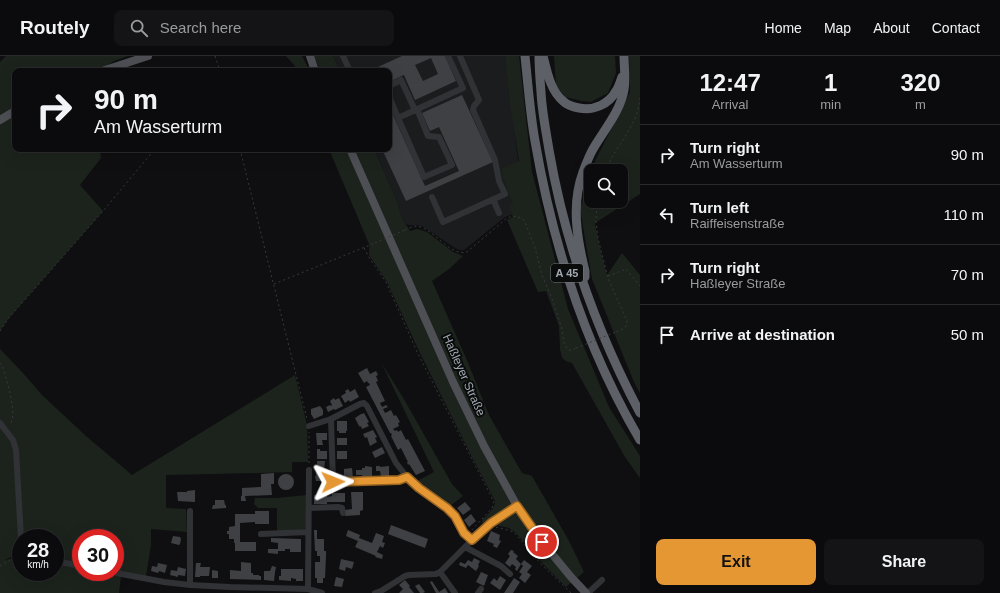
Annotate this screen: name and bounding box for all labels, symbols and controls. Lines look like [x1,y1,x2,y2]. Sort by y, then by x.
search box [114,10,394,46]
text: Routely [20,17,90,38]
icon: search [128,17,150,39]
text: Search here [160,19,241,36]
text: Home [765,20,802,36]
text: Map [824,20,851,36]
text: About [873,20,910,36]
text: Contact [932,20,980,36]
text: 12:47 [699,69,761,96]
text: 1 [824,69,837,96]
text: 320 [901,69,941,96]
icon: right [28,84,80,136]
text: 90 m [94,84,158,115]
text: Arrival [712,97,749,112]
text: min [820,97,841,112]
text: m [915,97,926,112]
text: Am Wasserturm [94,117,222,137]
text: Turn right [690,139,760,156]
icon: right [656,144,678,166]
text: 90 m [951,146,984,163]
text: Am Wasserturm [690,156,783,171]
map controls [584,164,628,208]
button: search [584,164,628,208]
text: Turn left [690,199,749,216]
icon: left [656,204,678,226]
text: 110 m [943,206,984,223]
text: Raiffeisenstraße [690,216,784,231]
text: Turn right [690,259,760,276]
road number: A 45 [551,264,583,282]
icon: right [656,264,678,286]
text: 70 m [951,266,984,283]
text: Haßleyer Straße [690,276,785,291]
icon: arrive [656,324,678,346]
text: Arrive at destination [690,326,835,343]
text: 50 m [951,326,984,343]
street label: Haßleyer Straße [440,332,488,418]
position arrow [312,461,354,503]
pin [525,525,559,559]
speed limit sign: 30 [72,529,124,581]
icon: arrive [531,531,553,553]
text: 28 [27,539,49,561]
button: Exit [656,539,816,585]
button: Share [824,539,984,585]
text: km/h [27,559,49,570]

